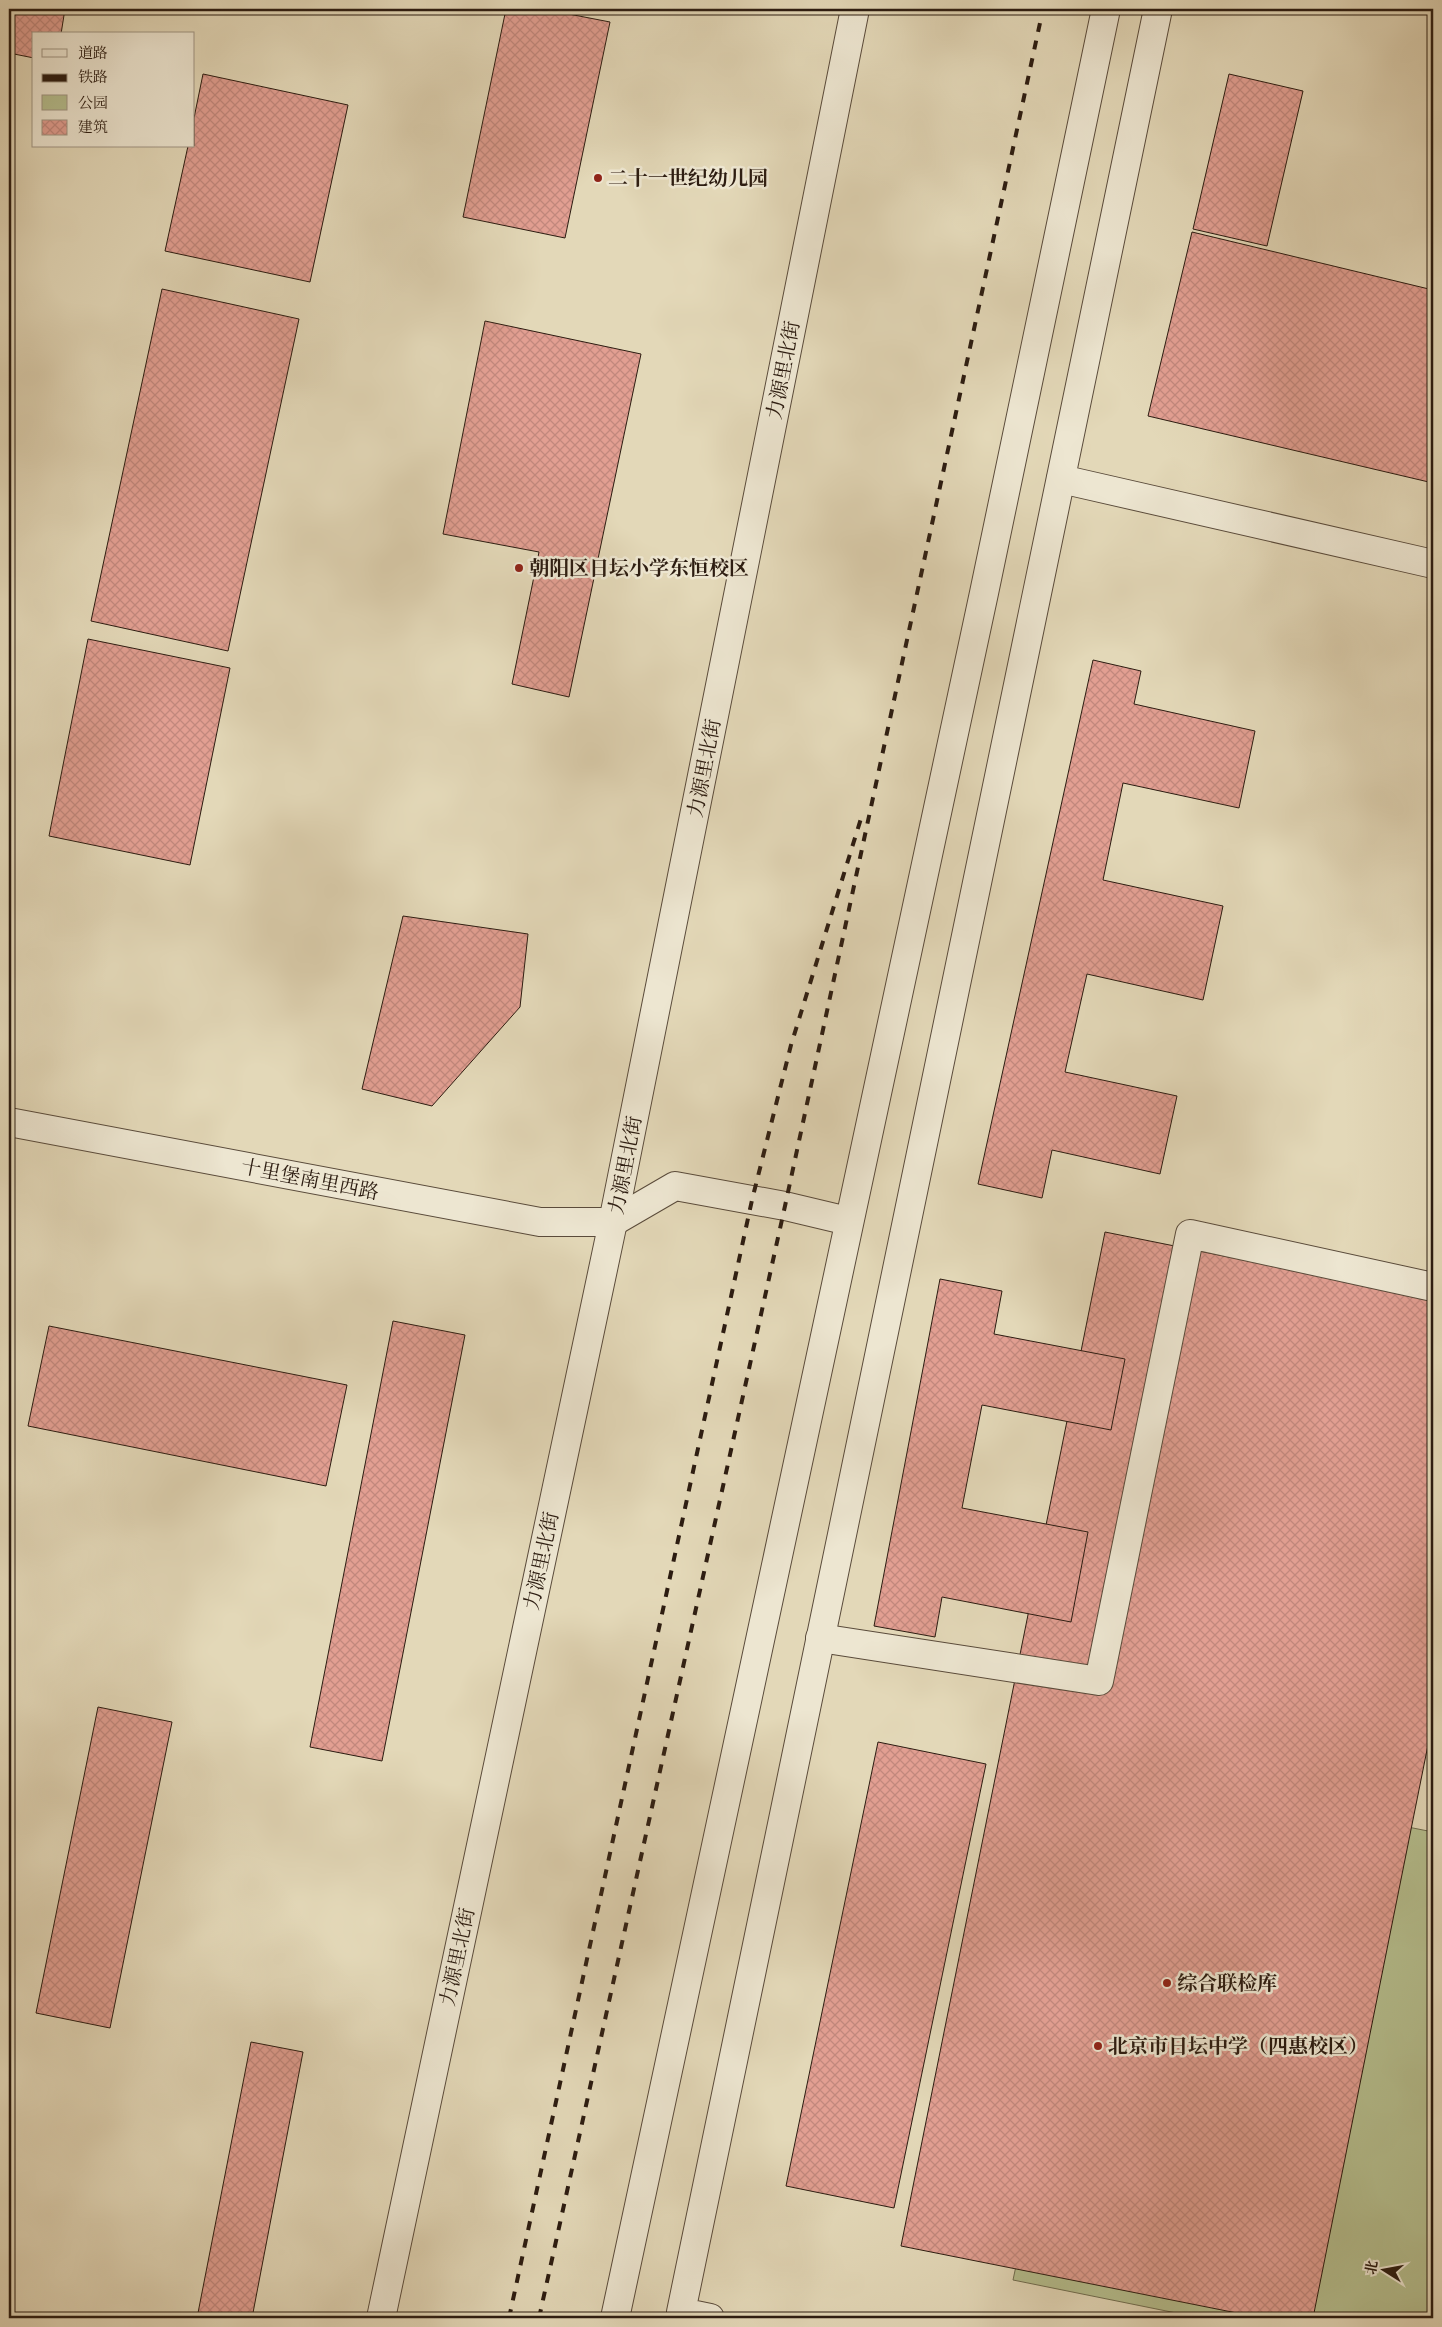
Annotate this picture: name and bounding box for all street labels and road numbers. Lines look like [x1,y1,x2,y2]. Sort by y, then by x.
street label: 力源里北街 [759,318,806,422]
street label: 力源里北街 [680,716,727,820]
street label: 力源里北街 [601,1113,648,1217]
street label: 十里堡南里西路 [239,1151,382,1206]
street label: 力源里北街 [516,1509,565,1613]
street label: 力源里北街 [432,1905,481,2009]

